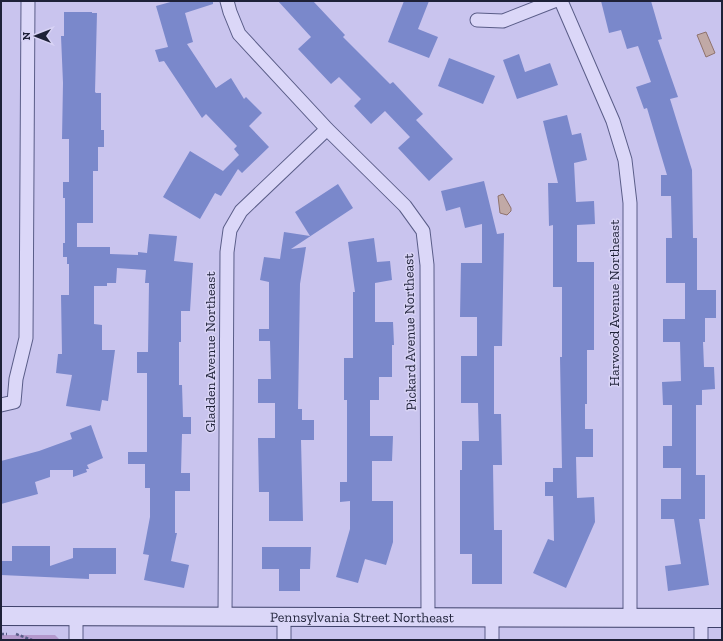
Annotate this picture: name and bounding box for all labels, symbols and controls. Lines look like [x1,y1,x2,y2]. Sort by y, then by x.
north arrow [16,16,56,56]
text: N [20,31,33,40]
street label: Harwood Avenue Northeast [606,219,623,386]
street label: Pickard Avenue Northeast [400,253,420,411]
street label: Gladden Avenue Northeast [202,271,219,433]
street label: Pennsylvania Street Northeast [270,608,455,626]

